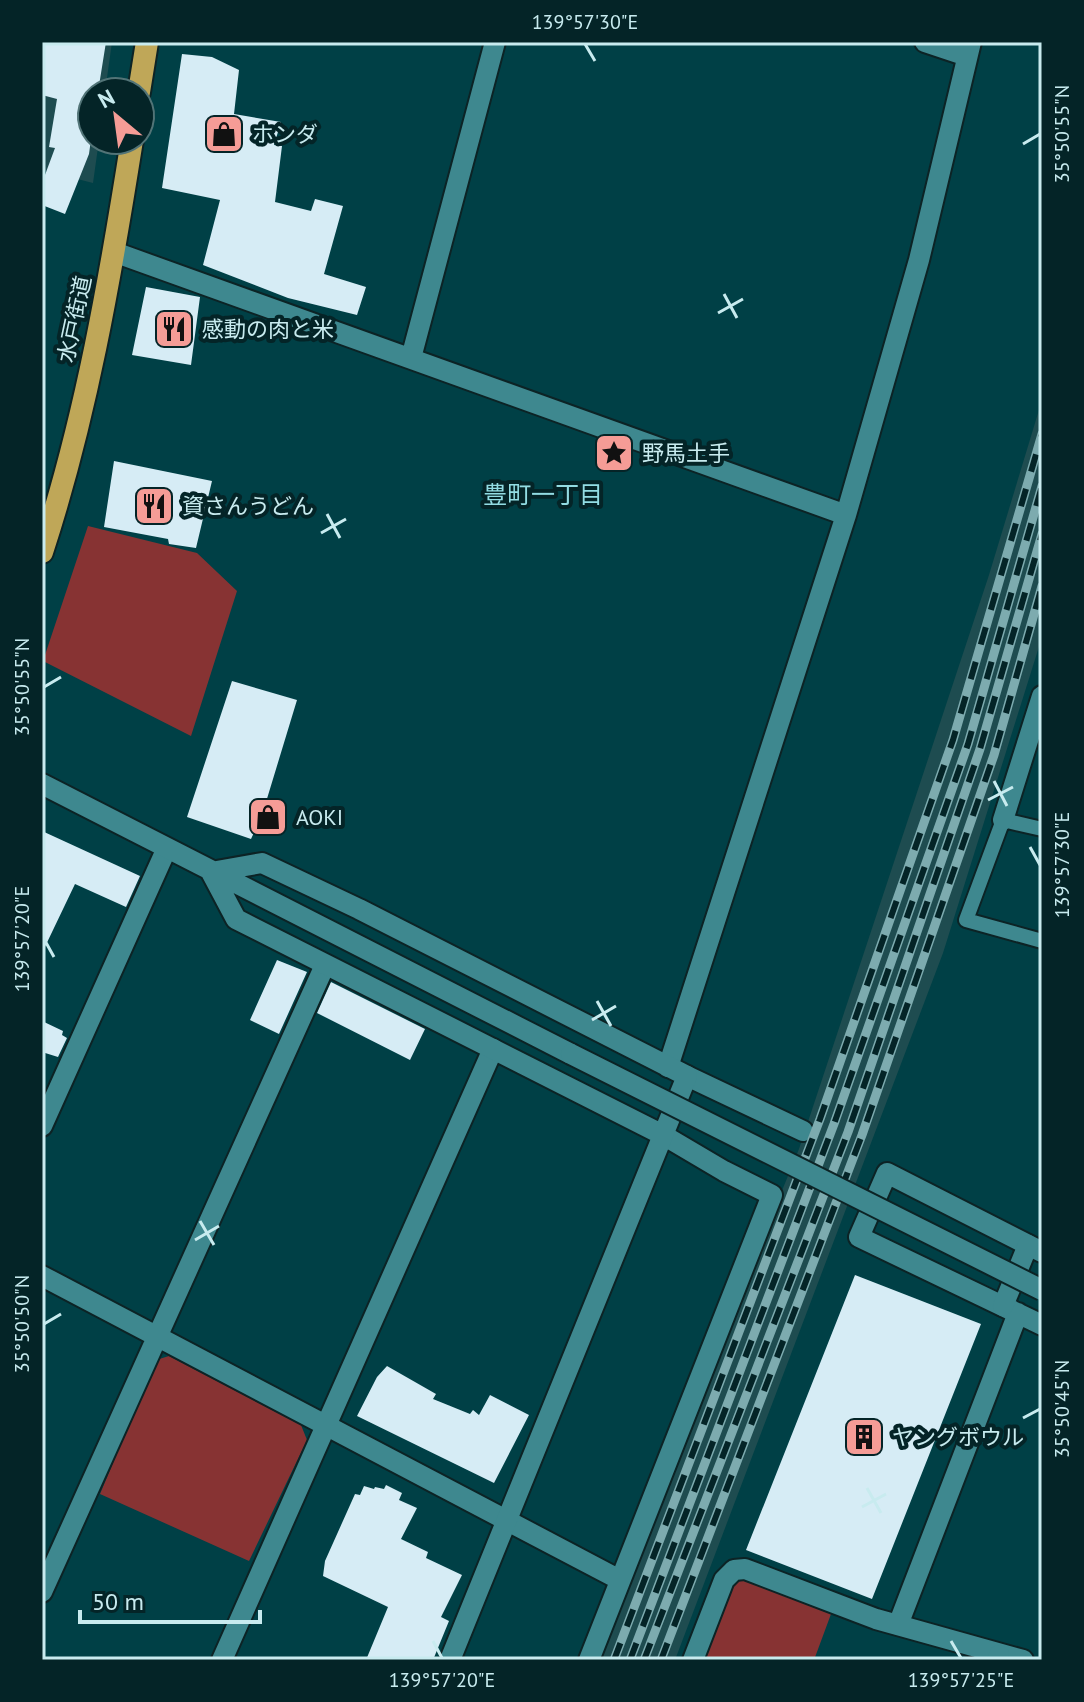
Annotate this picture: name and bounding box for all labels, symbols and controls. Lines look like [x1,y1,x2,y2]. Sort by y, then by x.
text: 139°57'30"E [532,9,638,35]
north arrow [76,76,156,156]
text: N [93,83,119,114]
text: 35°50'55"N [1049,85,1075,183]
shop icon: ホンダ [203,113,245,155]
place label: ホンダ [252,120,318,148]
street label: 水戸街道 [51,273,97,365]
restaurant icon: 感動の肉と米 [153,308,195,350]
place label: 感動の肉と米 [202,315,334,343]
place icon: 野馬土手 [593,432,635,474]
place label: 野馬土手 [642,439,730,467]
district label: 豊町一丁目 [483,479,603,510]
restaurant icon: 資さんうどん [133,485,175,527]
place label: 資さんうどん [182,492,314,520]
text: 35°50'55"N [9,638,35,736]
shop icon: AOKI [247,796,289,838]
place label: AOKI [296,803,343,831]
text: 139°57'30"E [1049,812,1075,918]
text: 139°57'20"E [9,886,35,992]
text: 35°50'50"N [9,1275,35,1373]
text: 35°50'45"N [1049,1360,1075,1458]
building icon: ヤングボウル [843,1416,885,1458]
place label: ヤングボウル [892,1423,1024,1451]
scale bar [80,1574,260,1624]
text: 50 m [92,1586,144,1617]
text: 139°57'20"E [389,1667,495,1693]
text: 139°57'25"E [908,1667,1014,1693]

